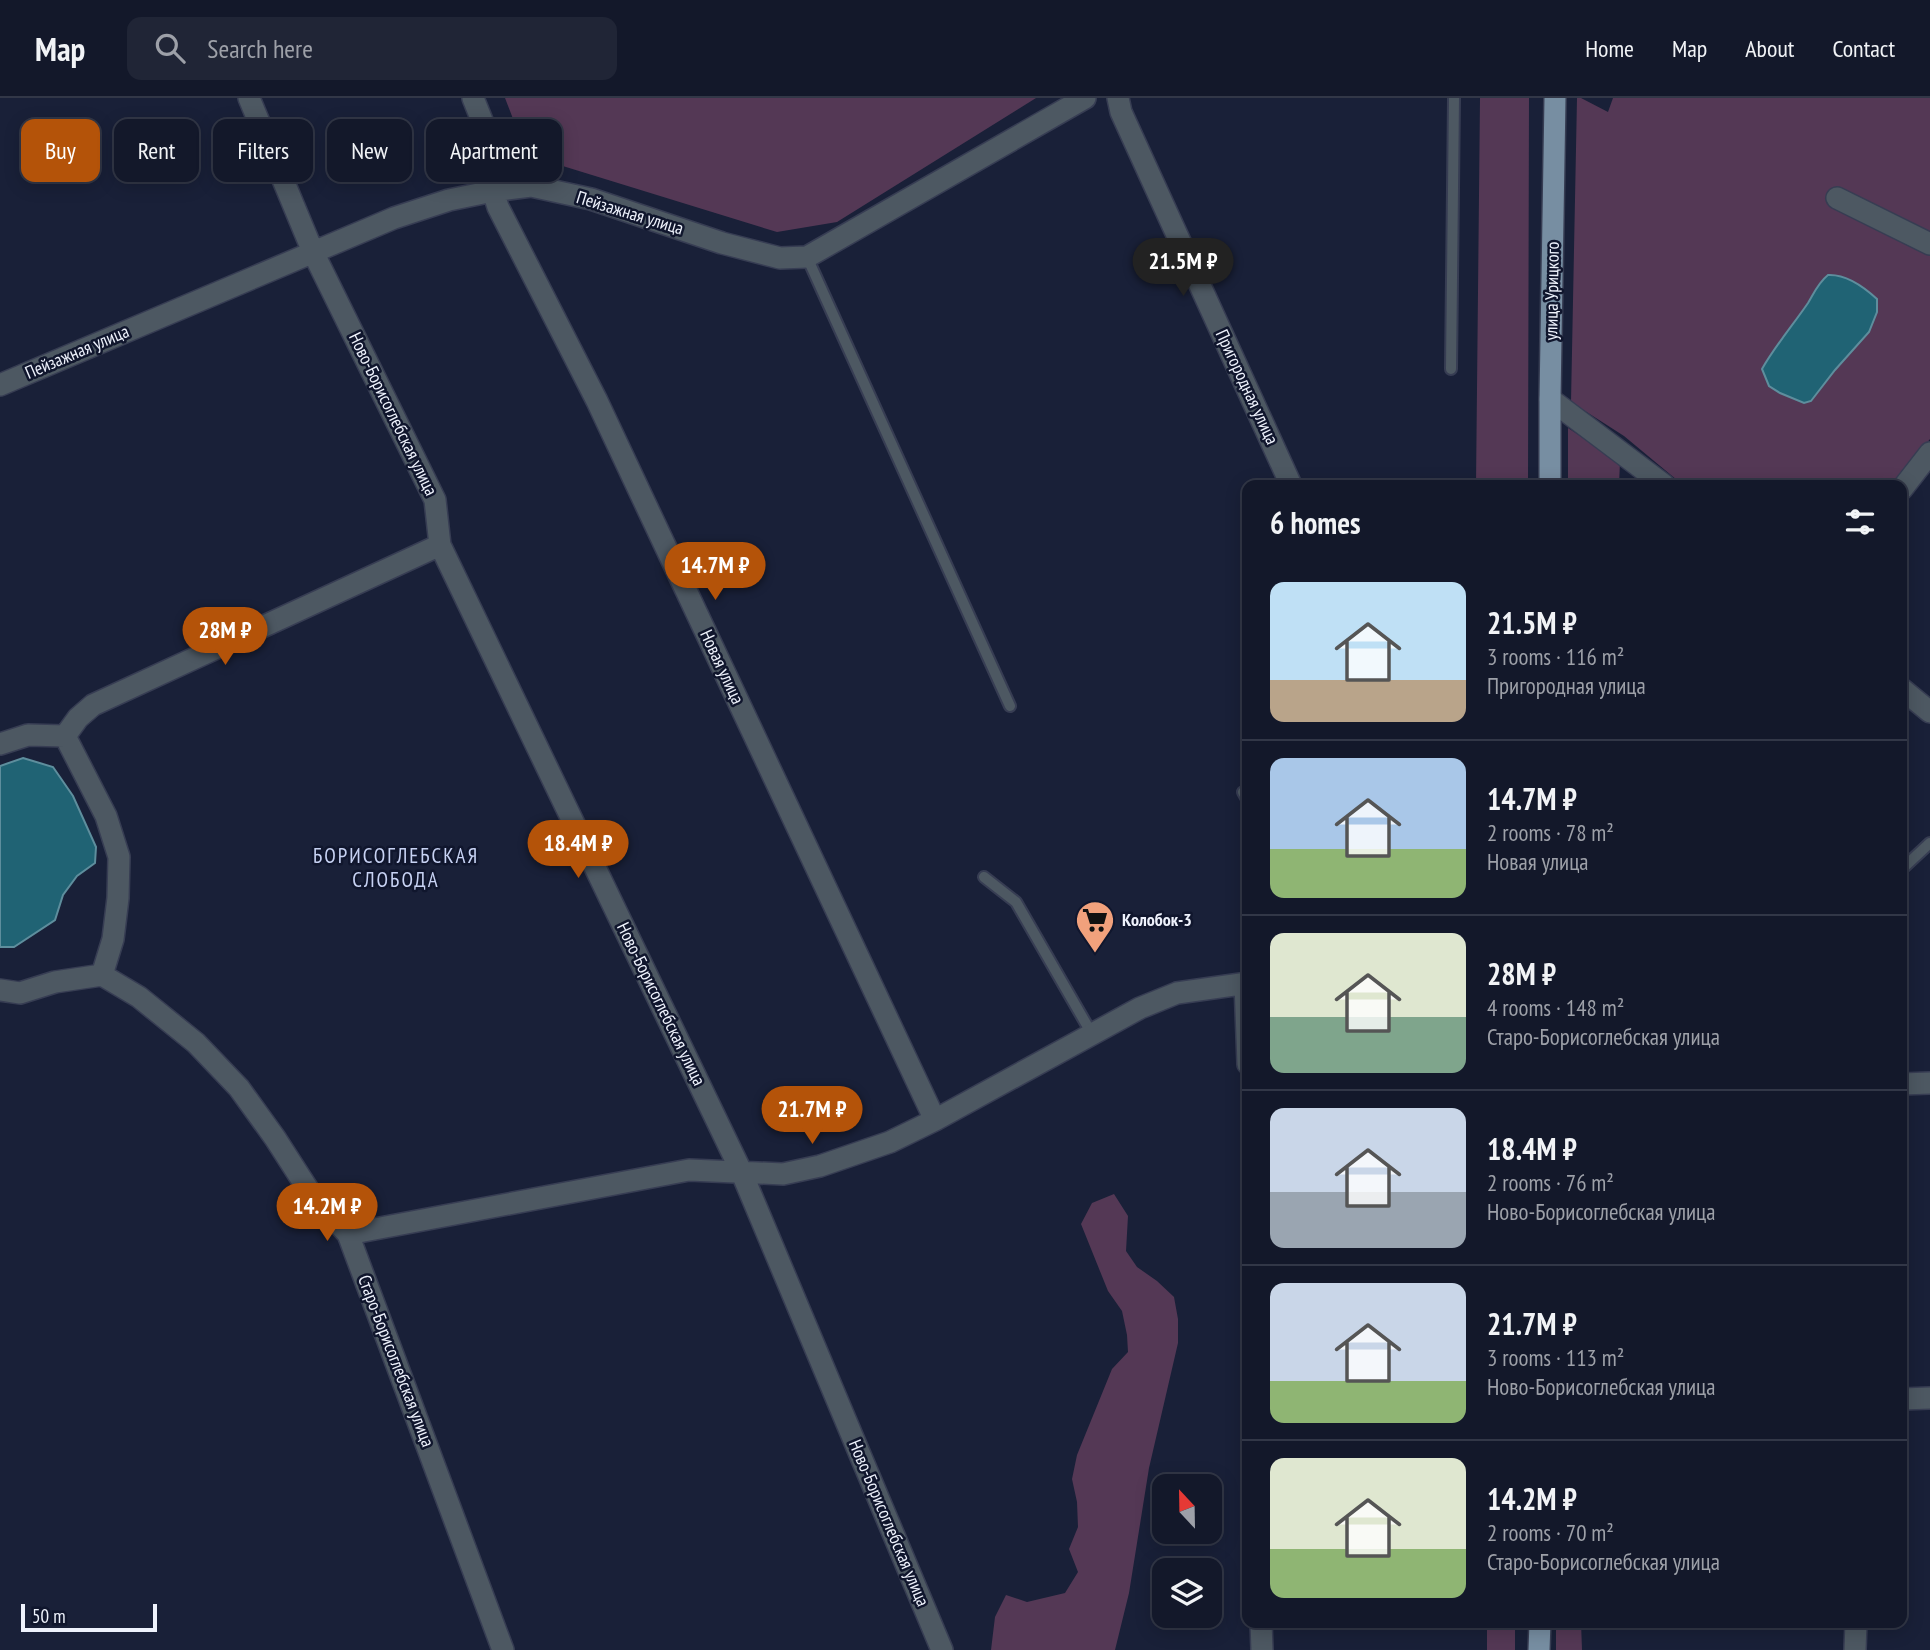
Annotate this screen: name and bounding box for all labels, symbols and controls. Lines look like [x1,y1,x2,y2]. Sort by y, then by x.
search box [127,17,617,80]
text: Map [35,27,85,70]
icon: search [151,29,189,67]
text: Search here [207,32,313,65]
text: Home [1585,33,1634,64]
text: Map [1672,33,1707,64]
text: About [1745,33,1794,64]
text: Contact [1832,33,1895,64]
chip: Buy [21,119,100,182]
chip: Rent [114,119,199,182]
chip: Filters [213,119,313,182]
chip: New [327,119,412,182]
chip: Apartment [426,119,562,182]
street label: Пейзажная улица [574,185,686,240]
pin: 21.5M ₽ [1118,238,1248,298]
street label: улица Урицкого [1539,241,1564,341]
text: 21.5M ₽ [1149,246,1217,275]
street label: Пейзажная улица [21,319,132,384]
street label: Пригородная улица [1211,326,1284,448]
street label: Ново-Борисоглебская улица [344,328,443,499]
text: 6 homes [1270,503,1361,542]
icon: filters [1841,503,1879,541]
pin: 14.7M ₽ [650,542,780,602]
text: 14.7M ₽ [681,550,749,579]
text: 21.5M ₽ [1487,603,1577,642]
pin: 28M ₽ [176,608,274,667]
icon: home [1326,610,1410,694]
text: 28M ₽ [199,615,251,644]
street label: Новая улица [695,626,750,708]
text: 3 rooms · 116 m² [1487,642,1624,671]
text: Пригородная улица [1487,671,1646,700]
text: 14.7M ₽ [1487,779,1577,818]
icon: home [1326,786,1410,870]
text: 2 rooms · 78 m² [1487,818,1614,847]
pin: 18.4M ₽ [513,820,643,880]
text: 18.4M ₽ [544,828,612,857]
district label: БОРИСОГЛЕБСКАЯ СЛОБОДА [313,842,479,893]
text: Новая улица [1487,847,1589,876]
supermarket icon: Колобок-3 [1074,899,1116,954]
place label: Колобок-3 [1122,908,1192,931]
street label: Ново-Борисоглебская улица [612,918,711,1089]
text: 28M ₽ [1487,954,1556,993]
icon: home [1326,961,1410,1045]
text: 4 rooms · 148 m² [1487,993,1624,1022]
text: Старо-Борисоглебская улица [1487,1022,1720,1051]
pin: 21.7M ₽ [747,1086,877,1146]
text: 21.7M ₽ [778,1094,846,1123]
text: 18.4M ₽ [1487,1129,1577,1168]
icon: home [1326,1136,1410,1220]
text: 2 rooms · 76 m² [1487,1168,1614,1197]
pin: 14.2M ₽ [262,1184,392,1243]
text: 14.2M ₽ [293,1191,361,1220]
text: Ново-Борисоглебская улица [1487,1197,1715,1226]
street label: Старо-Борисоглебская улица [353,1272,440,1450]
text: 21.7M ₽ [1487,1304,1577,1343]
icon: home [1326,1311,1410,1395]
text: 3 rooms · 113 m² [1487,1343,1624,1372]
text: Ново-Борисоглебская улица [1487,1372,1715,1401]
street label: Ново-Борисоглебская улица [844,1436,935,1610]
north arrow [1152,1474,1222,1544]
map controls [1152,1474,1222,1628]
text: 14.2M ₽ [1487,1479,1577,1518]
icon: home [1326,1486,1410,1570]
text: 2 rooms · 70 m² [1487,1518,1614,1547]
text: Старо-Борисоглебская улица [1487,1547,1720,1576]
button: layers [1152,1558,1222,1628]
scale bar [21,1601,158,1633]
text: 50 m [32,1604,66,1628]

